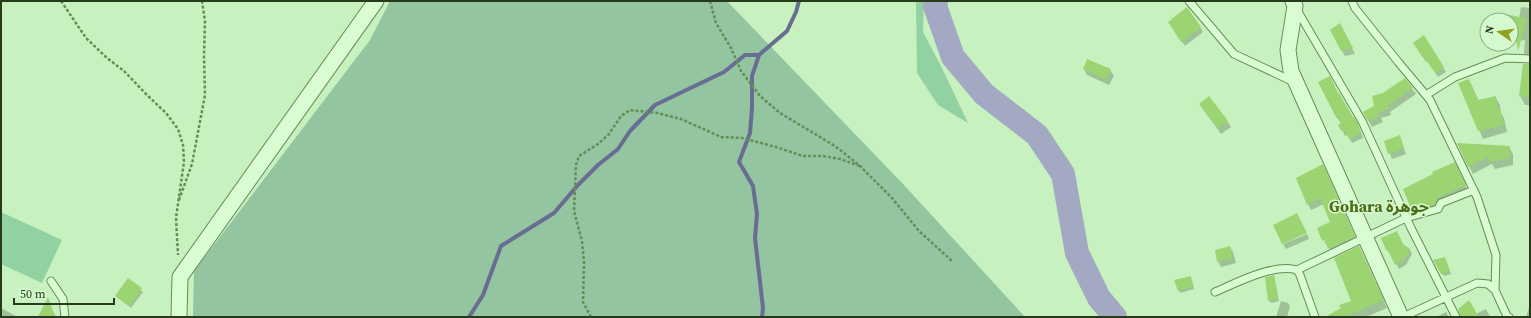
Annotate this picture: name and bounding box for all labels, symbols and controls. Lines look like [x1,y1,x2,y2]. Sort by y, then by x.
north arrow [1479,12,1519,52]
text: N [1482,24,1498,35]
district label: Gohara جوهرة [1329,195,1429,217]
scale bar [14,280,114,306]
text: 50 m [20,286,46,302]

